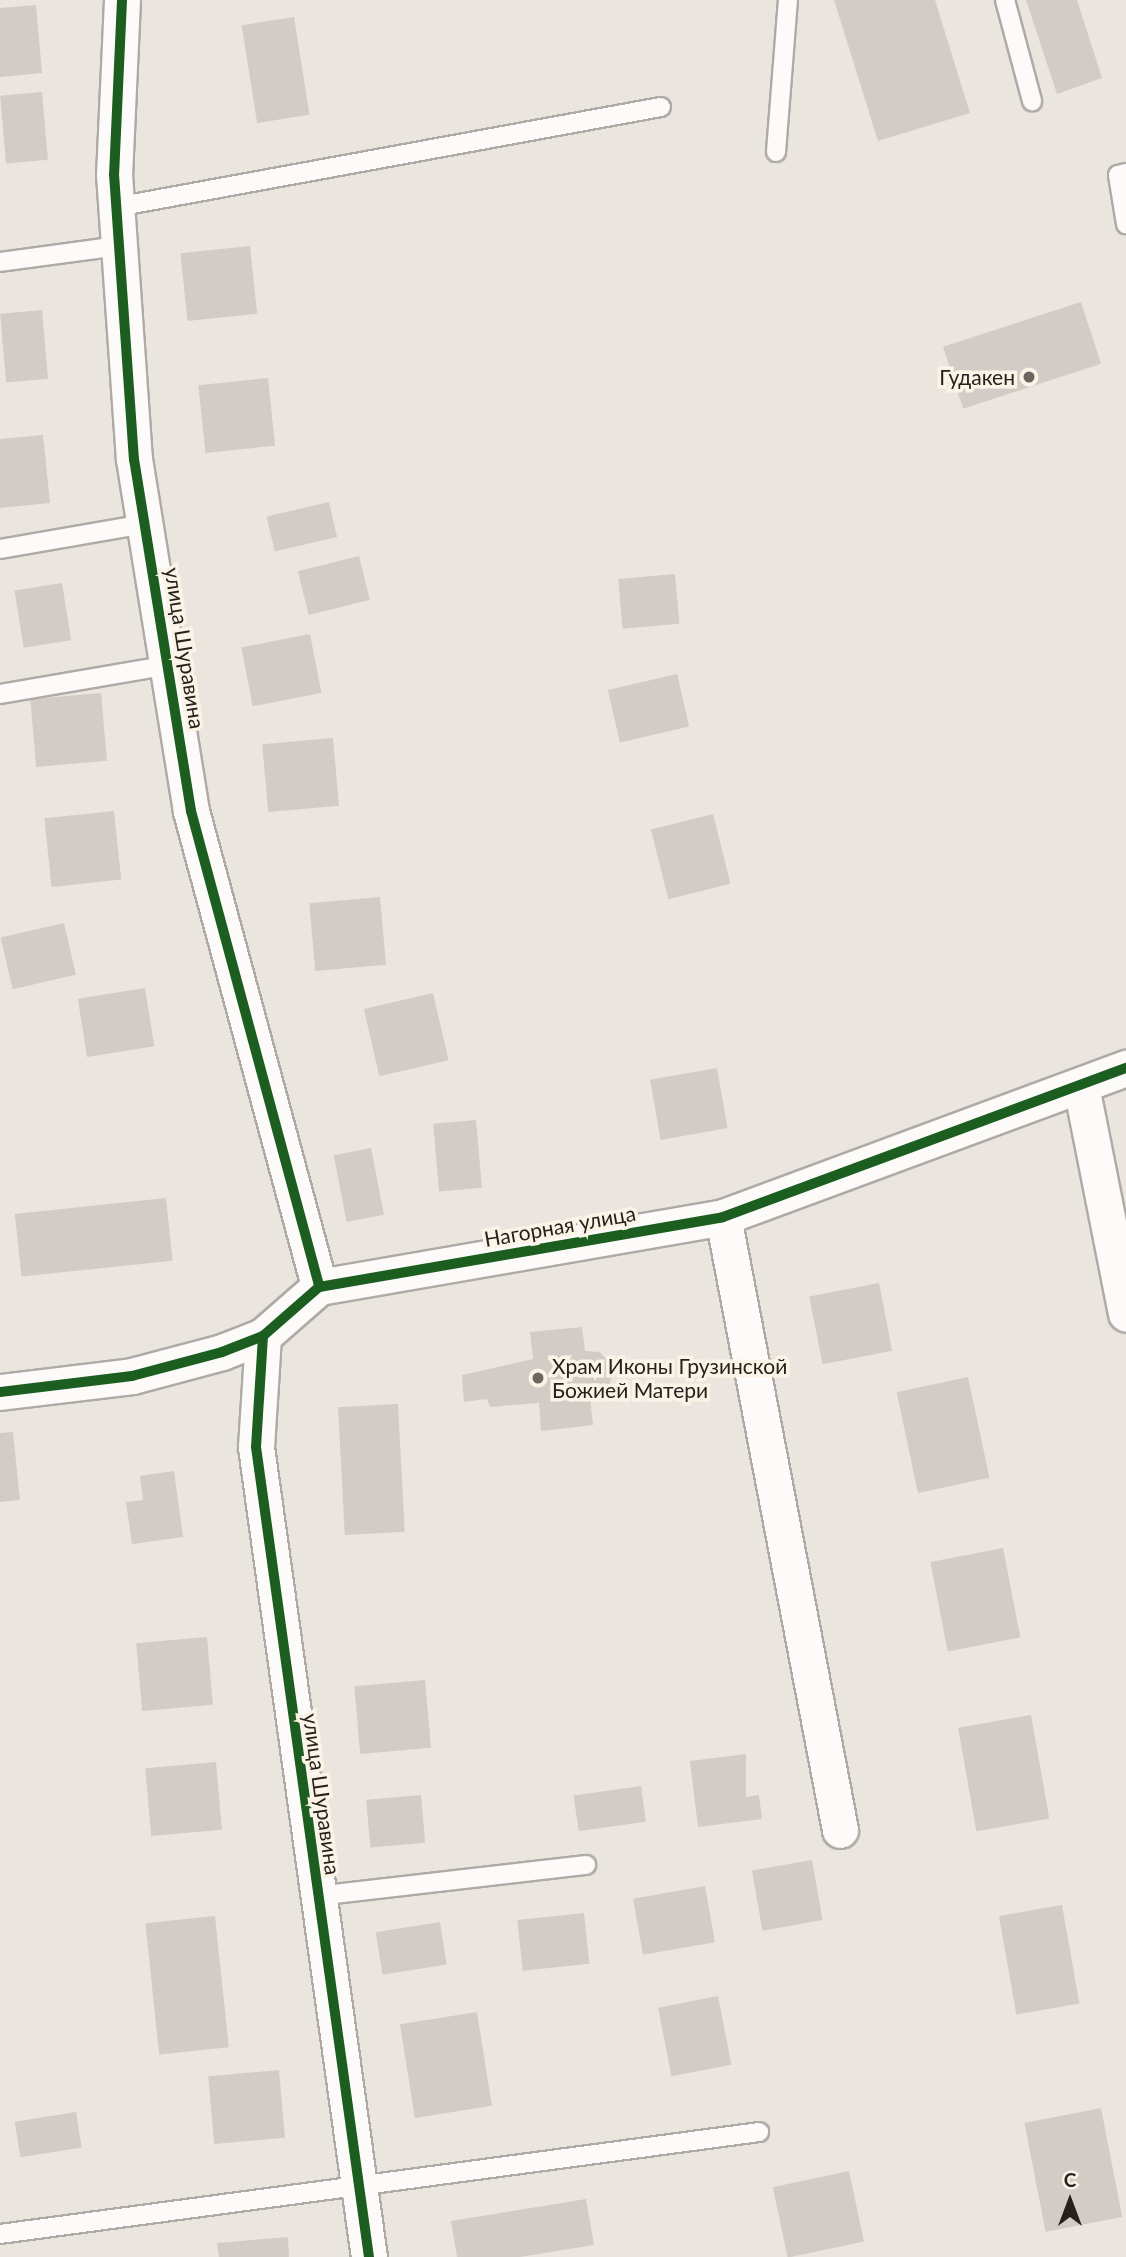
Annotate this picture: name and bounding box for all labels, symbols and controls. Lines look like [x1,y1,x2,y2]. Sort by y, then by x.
place label: Гудакен [939,364,1015,390]
marker: Гудакен [1021,369,1037,385]
street label: улица Шуравина [160,566,210,730]
street label: Нагорная улица [482,1200,638,1252]
place label: Храм Иконы Грузинской Божией Матери [552,1353,787,1403]
marker: Храм Иконы Грузинской Божией Матери [530,1370,546,1386]
street label: улица Шуравина [298,1712,346,1876]
north arrow [1035,2166,1105,2236]
text: С [1064,2168,1076,2191]

